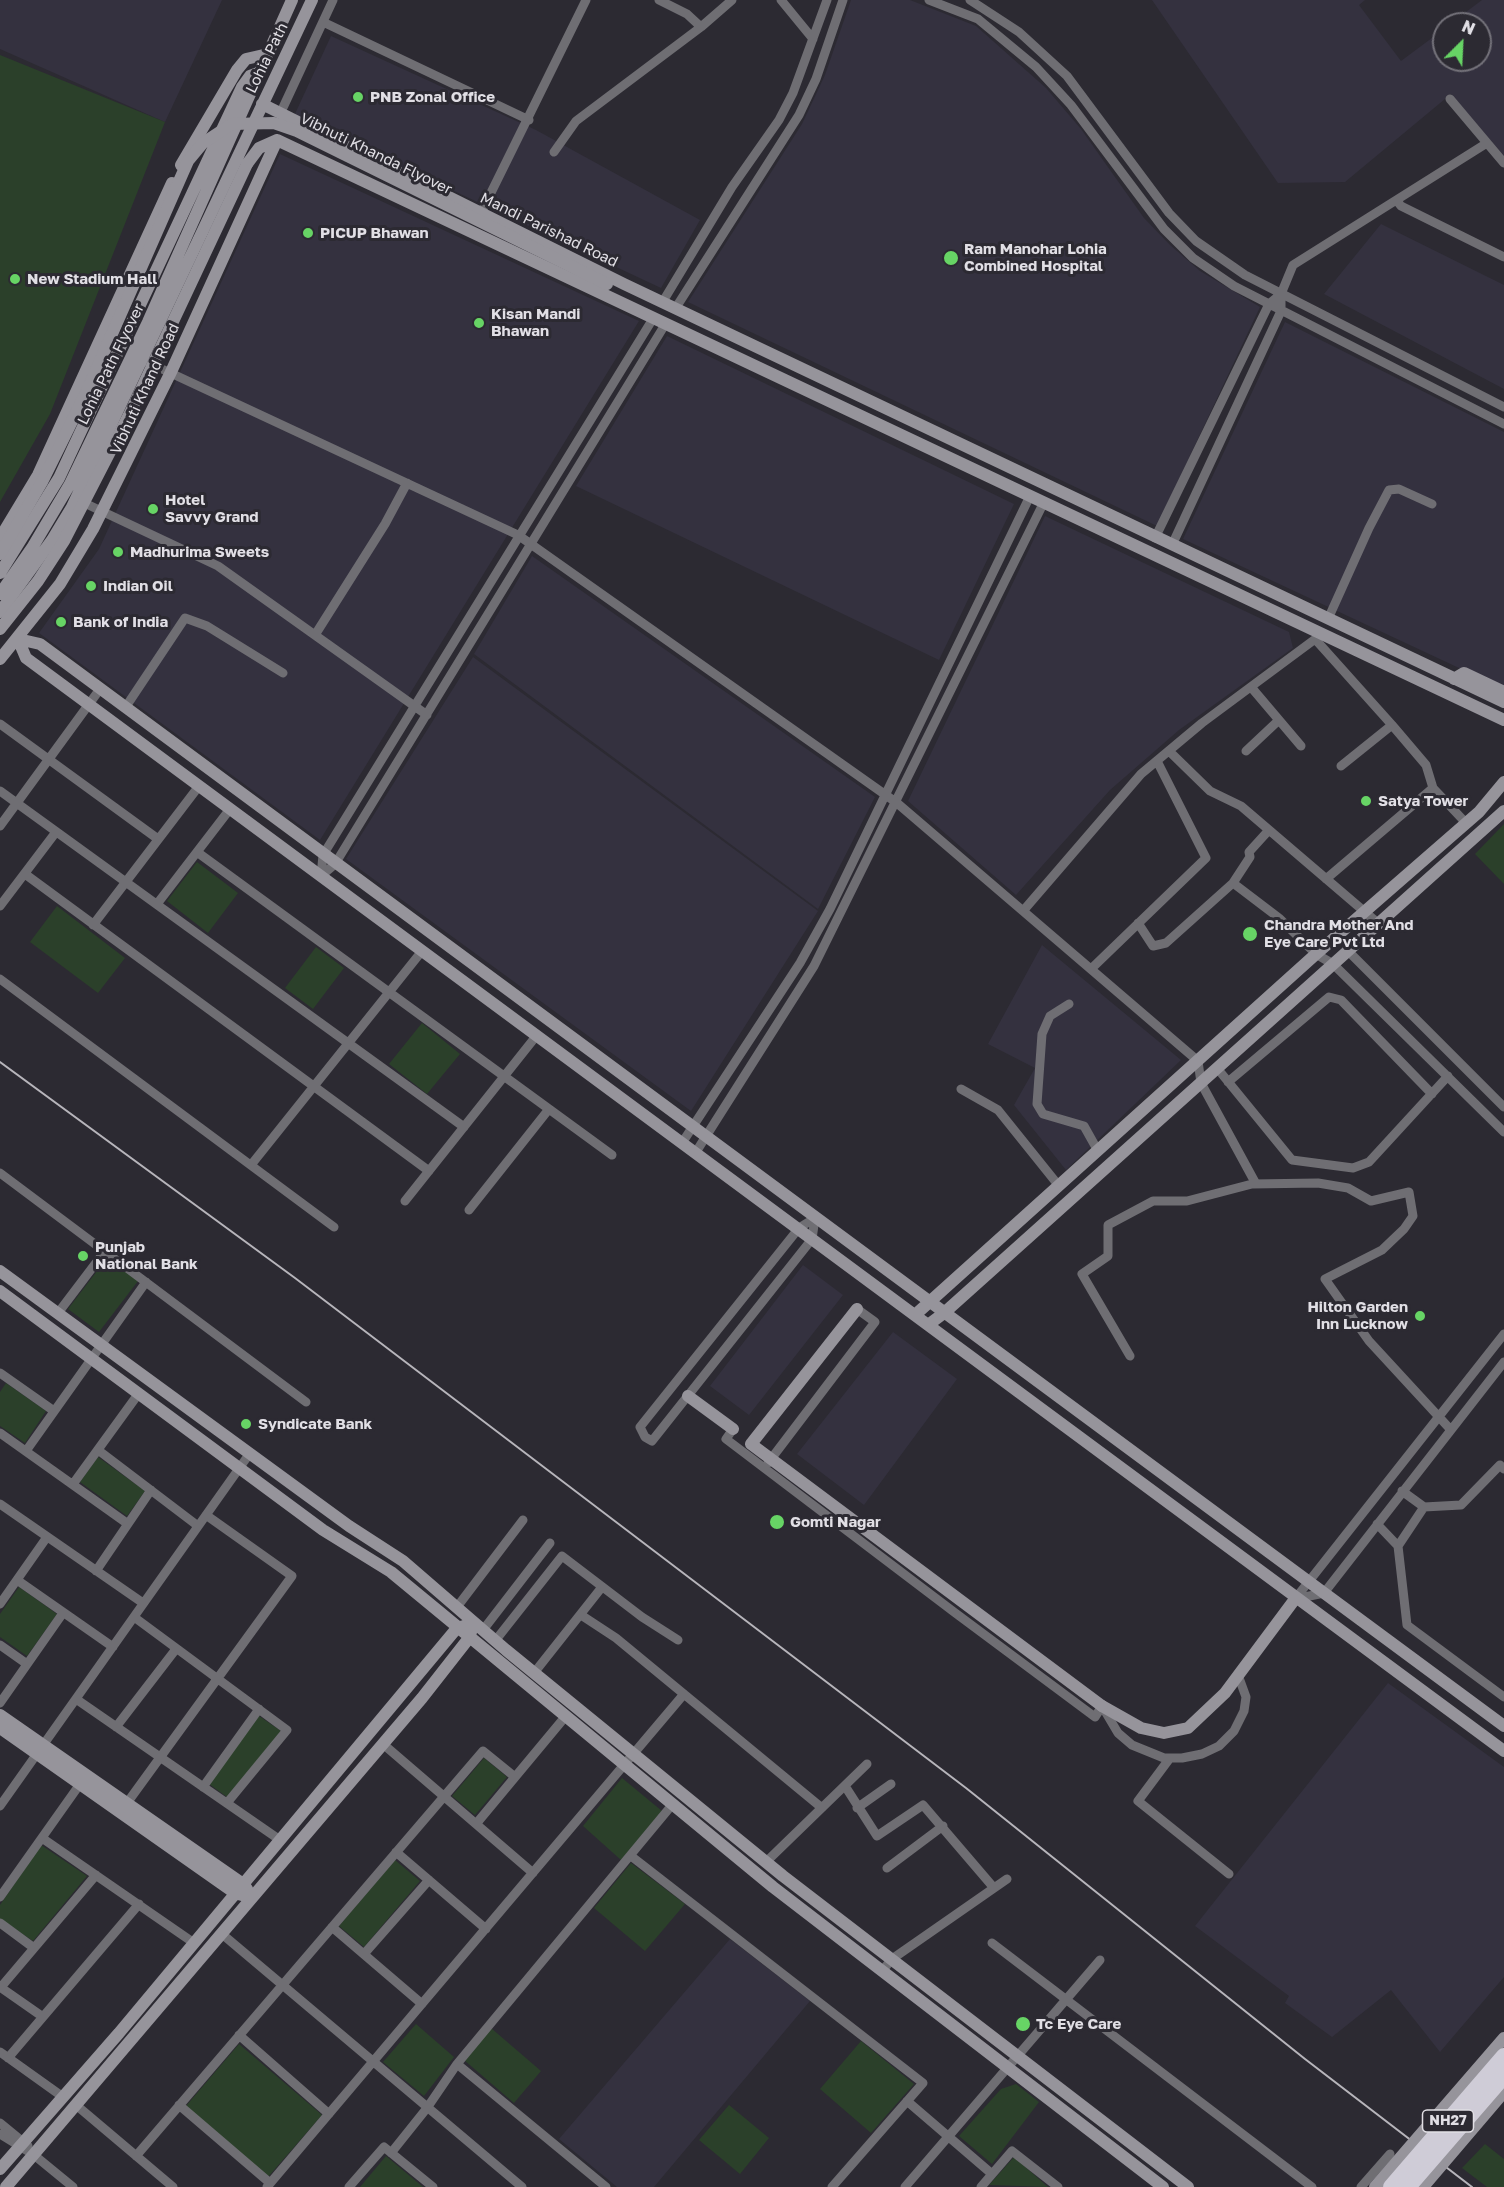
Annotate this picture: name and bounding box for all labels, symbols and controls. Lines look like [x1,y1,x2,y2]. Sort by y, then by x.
north arrow [1432,12,1492,72]
text: N [1459,16,1478,39]
street label: Lohia Path [242,20,292,96]
place label: PNB Zonal Office [370,88,495,106]
marker: PNB Zonal Office [351,90,365,104]
street label: Vibhuti Khanda Flyover [297,109,455,199]
street label: Mandi Parishad Road [477,189,621,271]
place label: PICUP Bhawan [320,224,429,242]
marker: PICUP Bhawan [301,226,315,240]
place label: Ram Manohar Lohia Combined Hospital [964,240,1107,275]
marker: Ram Manohar Lohia Combined Hospital [942,249,960,267]
place label: New Stadium Hall [27,270,157,288]
marker: New Stadium Hall [8,272,22,286]
street label: Lohia Path Flyover [74,300,148,428]
place label: Kisan Mandi Bhawan [491,305,580,340]
marker: Kisan Mandi Bhawan [472,316,486,330]
street label: Vibhuti Khand Road [107,321,183,457]
place label: Hotel Savvy Grand [165,491,259,526]
marker: Hotel Savvy Grand [146,502,160,516]
place label: Madhurima Sweets [130,543,269,561]
marker: Madhurima Sweets [111,545,125,559]
place label: Indian Oil [103,577,173,595]
marker: Indian Oil [84,579,98,593]
place label: Bank of India [73,613,168,631]
marker: Bank of India [54,615,68,629]
place label: Satya Tower [1378,792,1468,810]
marker: Satya Tower [1359,794,1373,808]
place label: Chandra Mother And Eye Care Pvt Ltd [1264,916,1414,951]
marker: Chandra Mother And Eye Care Pvt Ltd [1241,925,1259,943]
place label: Punjab National Bank [95,1238,198,1273]
marker: Punjab National Bank [76,1249,90,1263]
place label: Hilton Garden Inn Lucknow [1307,1298,1408,1333]
marker: Hilton Garden Inn Lucknow [1413,1309,1427,1323]
place label: Syndicate Bank [258,1415,372,1433]
marker: Syndicate Bank [239,1417,253,1431]
marker: Gomti Nagar [768,1513,786,1531]
place label: Gomti Nagar [790,1513,881,1531]
marker: Tc Eye Care [1014,2015,1032,2033]
place label: Tc Eye Care [1036,2015,1121,2033]
road number: NH27 [1422,2110,1474,2132]

